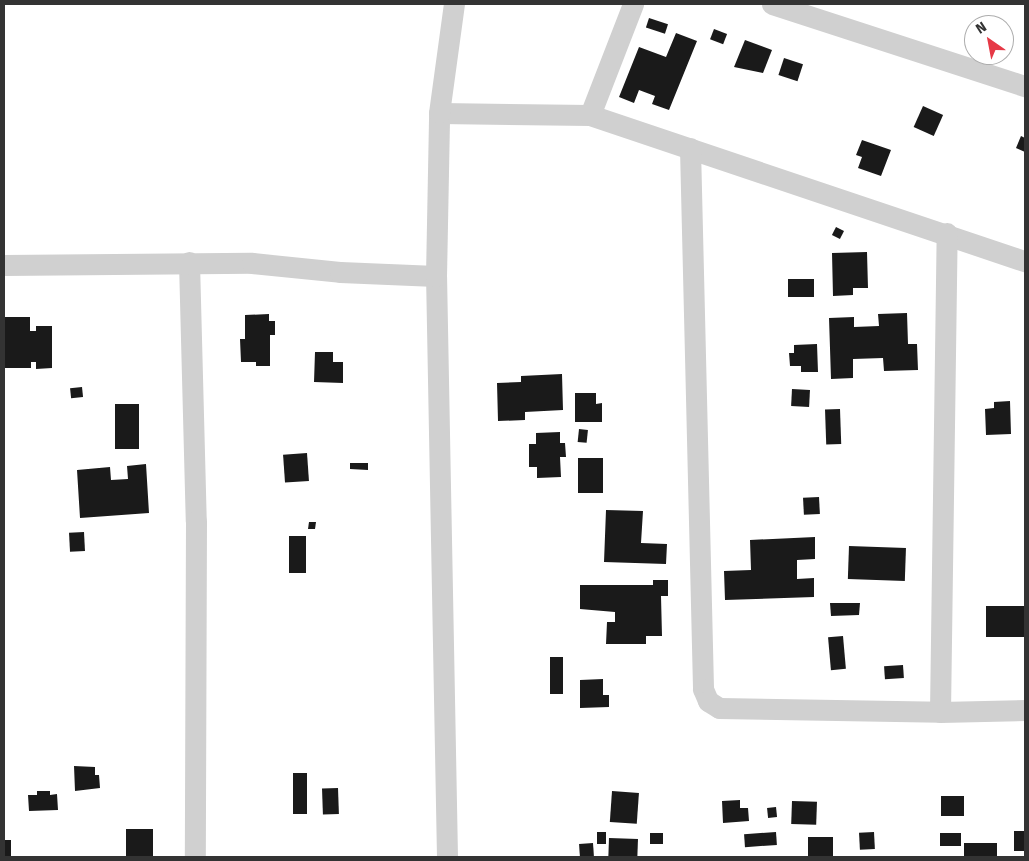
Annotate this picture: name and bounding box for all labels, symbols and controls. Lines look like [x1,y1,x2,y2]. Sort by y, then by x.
north arrow [964,15,1014,65]
text: N [973,18,990,38]

